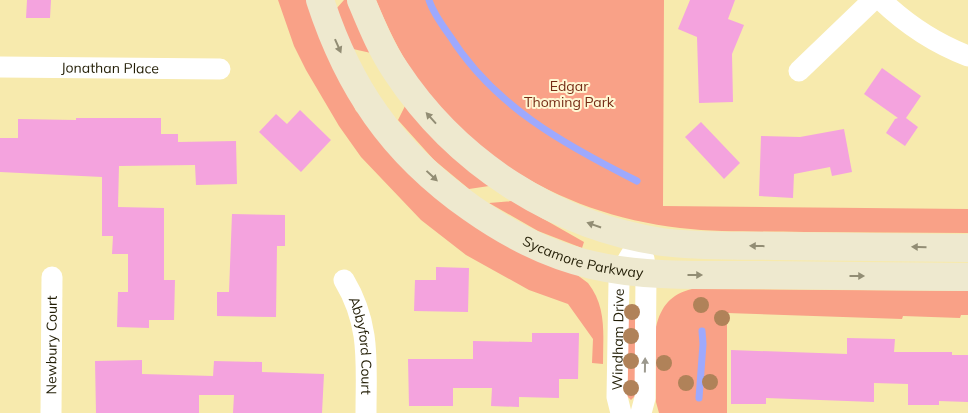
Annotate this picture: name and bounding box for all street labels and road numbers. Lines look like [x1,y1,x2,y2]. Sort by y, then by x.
street label: Jonathan Place [61,59,159,77]
street label: Sycamore Parkway [520,232,645,282]
street label: Windham Drive [608,288,628,391]
street label: Abbyford Court [345,294,375,395]
street label: Newbury Court [42,295,61,394]

